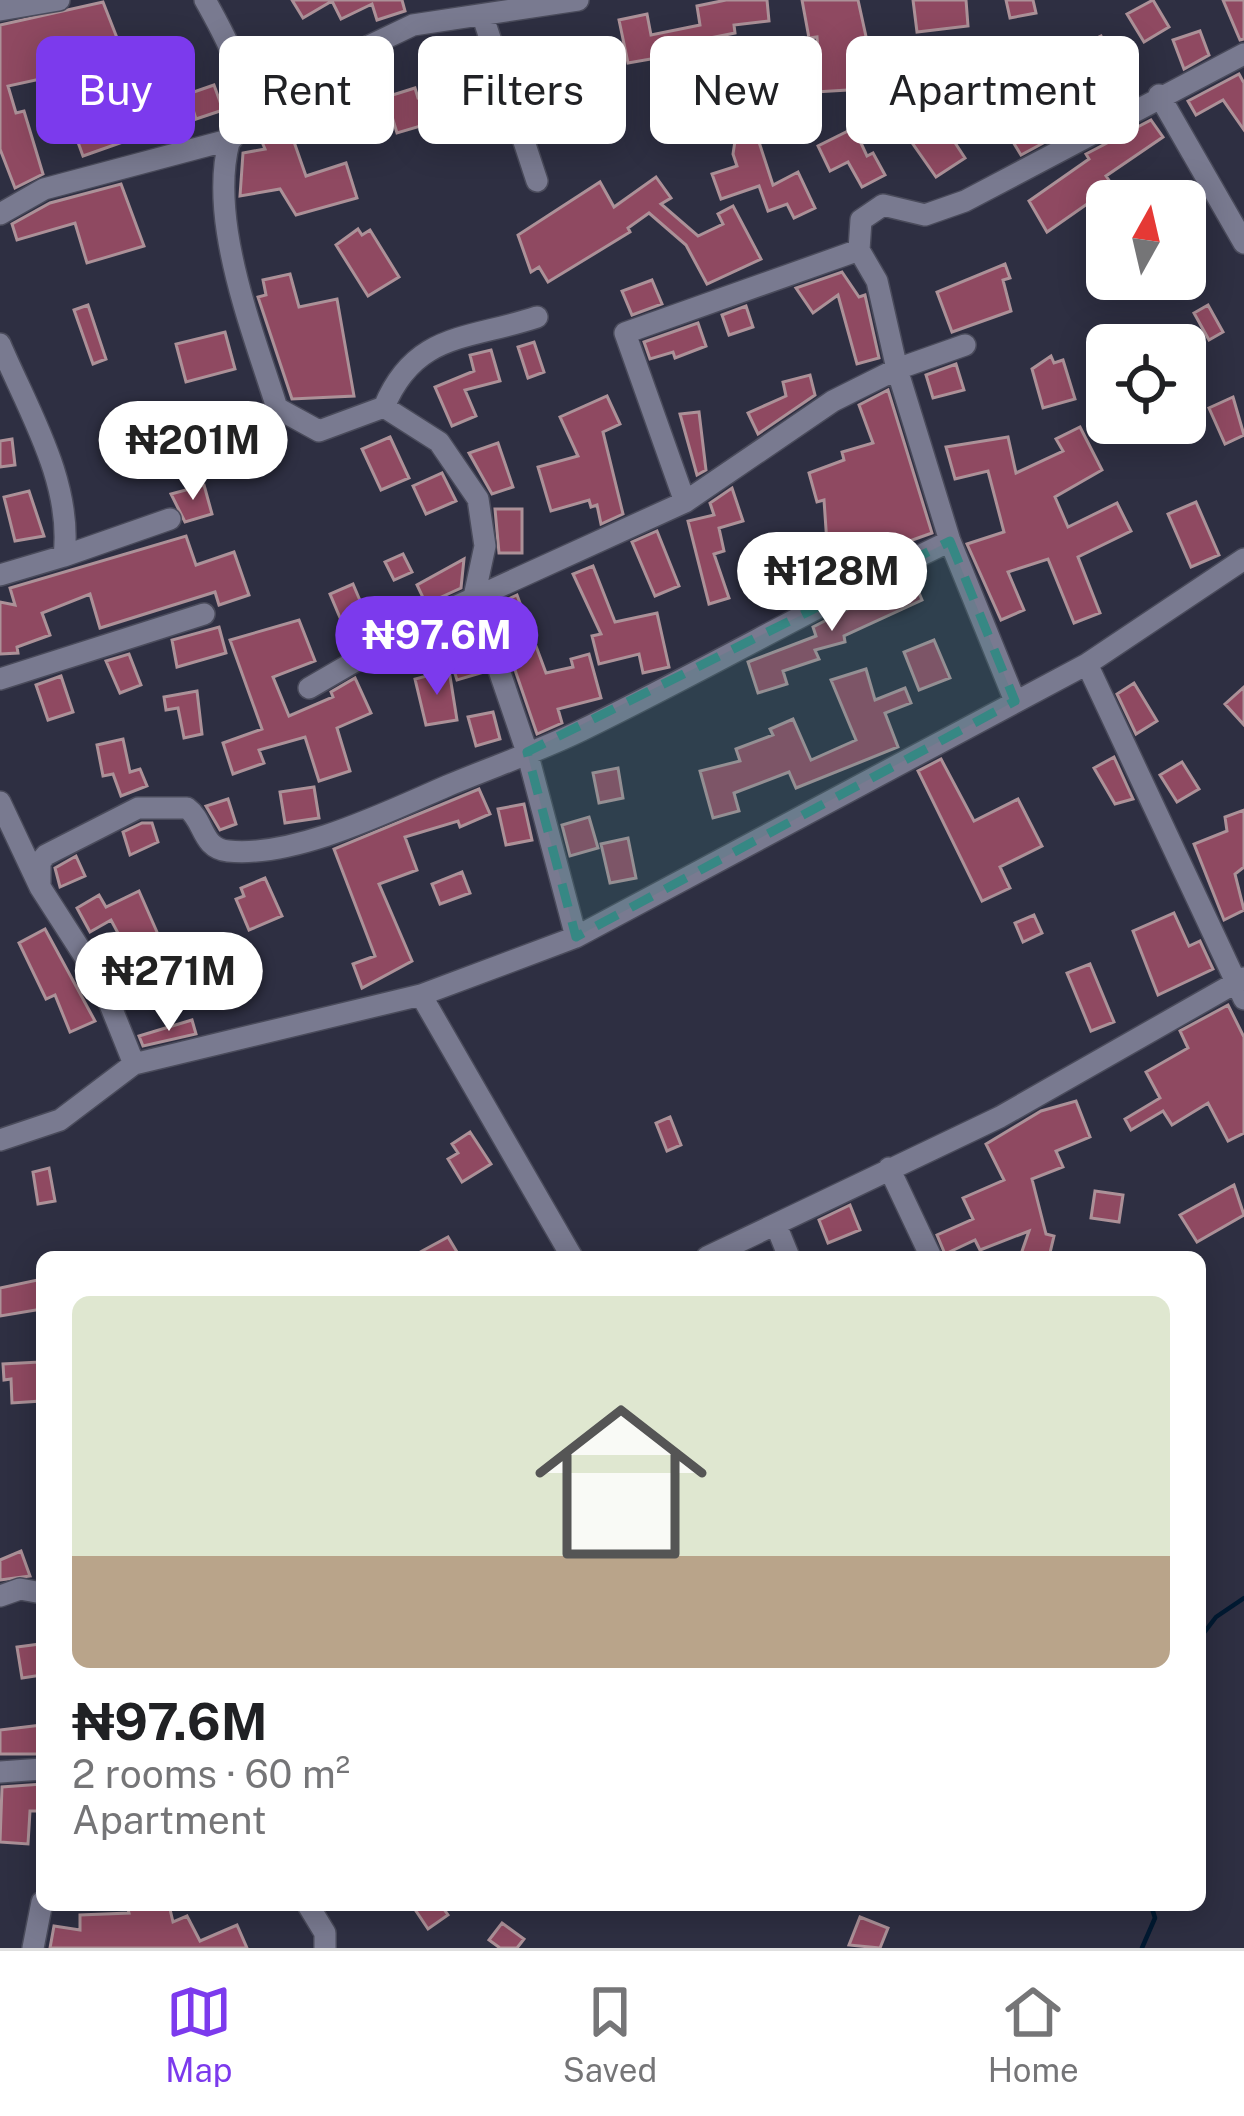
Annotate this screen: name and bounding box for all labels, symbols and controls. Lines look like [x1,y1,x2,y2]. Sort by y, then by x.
chip: Buy [36,36,195,144]
chip: Rent [219,36,394,144]
chip: Filters [418,36,626,144]
chip: New [650,36,822,144]
chip: Apartment [846,36,1139,144]
north arrow [1086,180,1206,300]
map controls [1086,180,1206,444]
button: locate [1086,324,1206,444]
pin: ₦201M [109,401,277,503]
text: ₦201M [126,417,260,463]
pin: ₦128M [748,532,916,634]
text: ₦128M [764,548,900,594]
pin: ₦97.6M [339,596,535,698]
text: ₦97.6M [362,612,512,658]
pin: ₦271M [85,932,253,1034]
text: ₦271M [102,948,236,994]
icon: home [513,1374,729,1590]
text: ₦97.6M [72,1692,267,1751]
text: 2 rooms · 60 m² [72,1751,350,1797]
text: Apartment [72,1797,267,1843]
tab: Map [165,1979,232,2089]
tab: Saved [563,1979,657,2089]
tab: Home [988,1979,1079,2089]

